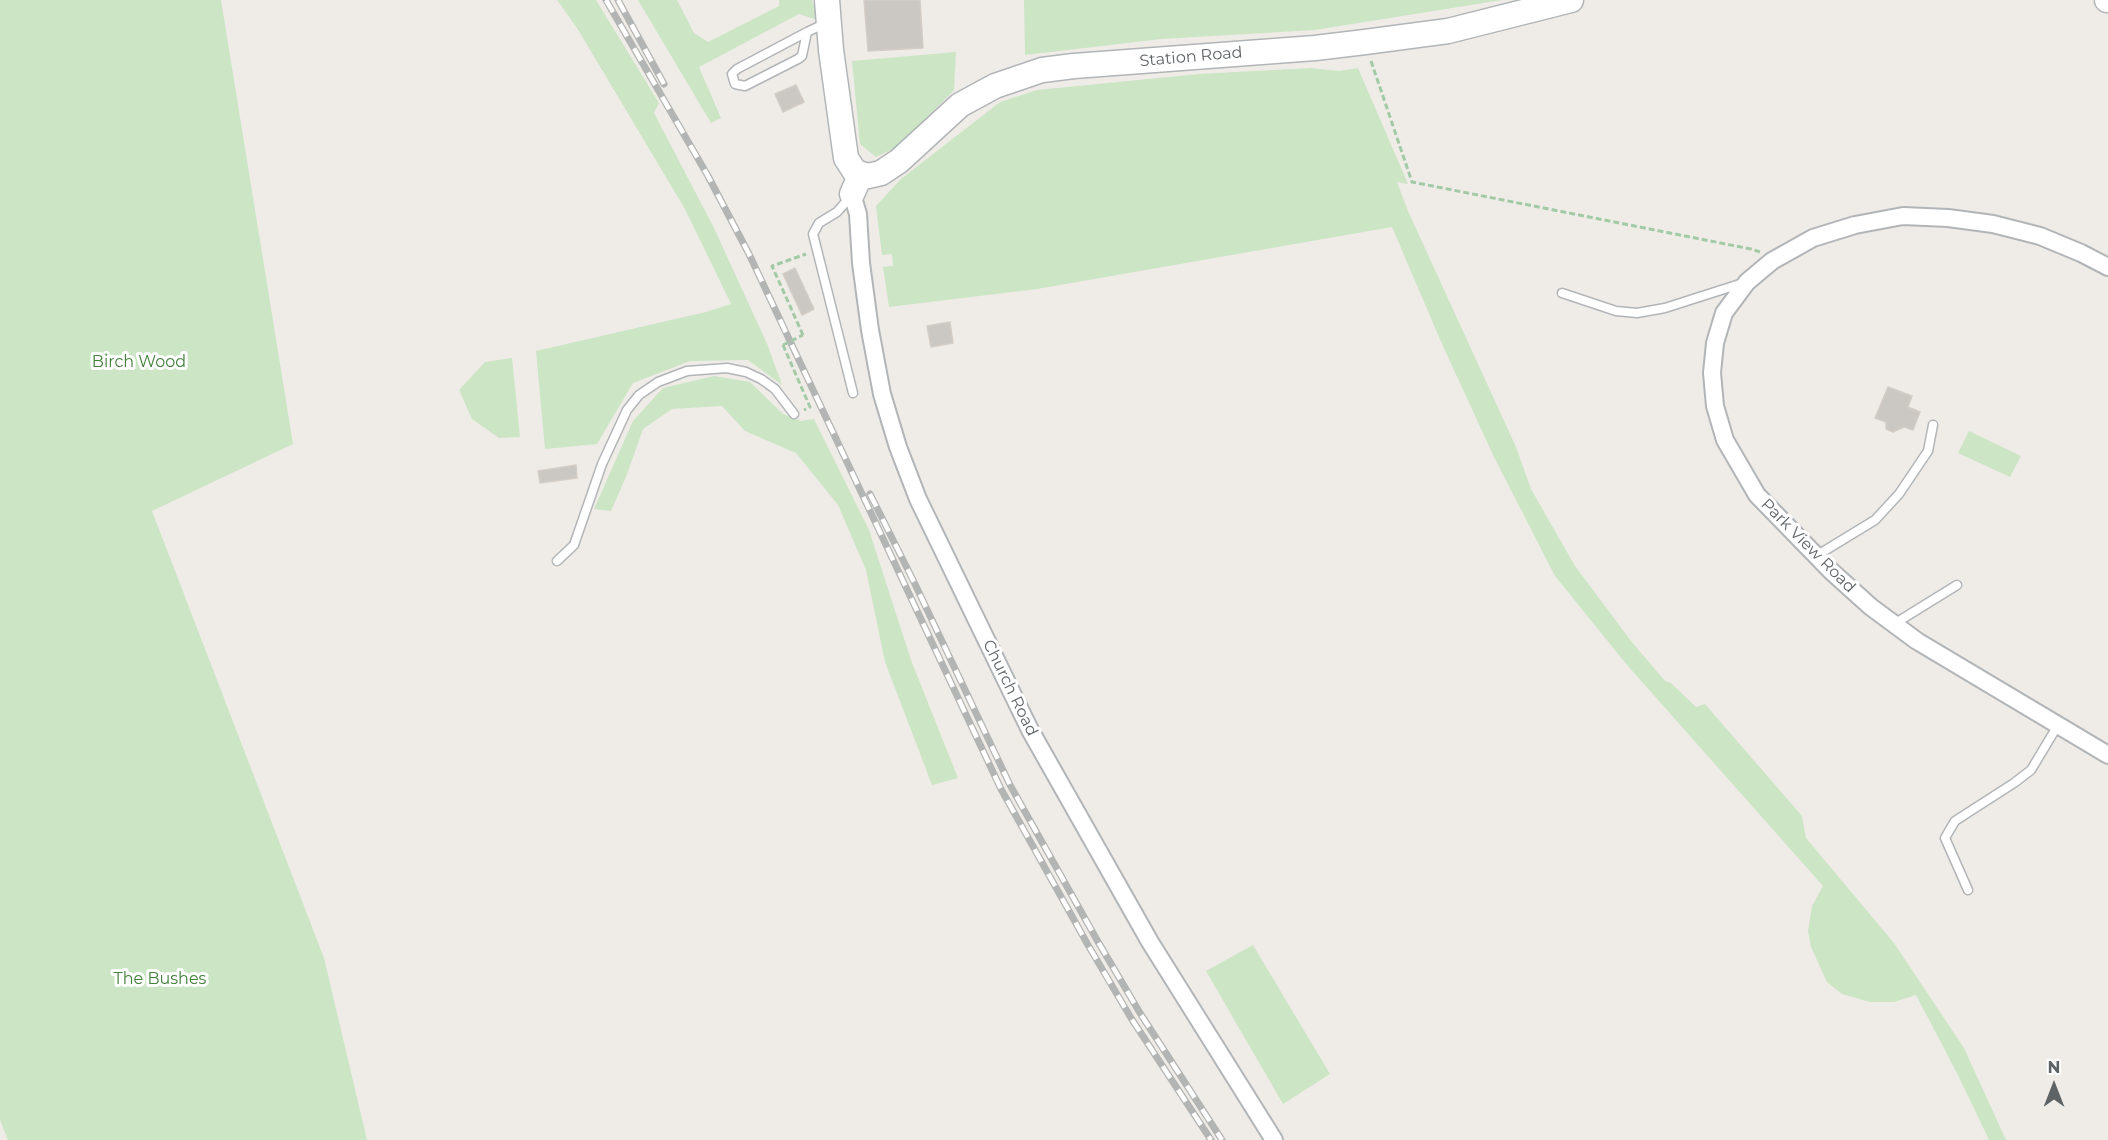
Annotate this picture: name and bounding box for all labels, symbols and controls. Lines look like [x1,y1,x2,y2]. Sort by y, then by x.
street label: Station Road [1139,43,1243,71]
park label: Birch Wood [92,352,186,372]
street label: Park View Road [1757,495,1859,597]
street label: Church Road [978,637,1042,739]
park label: The Bushes [114,969,206,989]
north arrow [2024,1056,2084,1116]
text: N [2048,1058,2060,1077]

